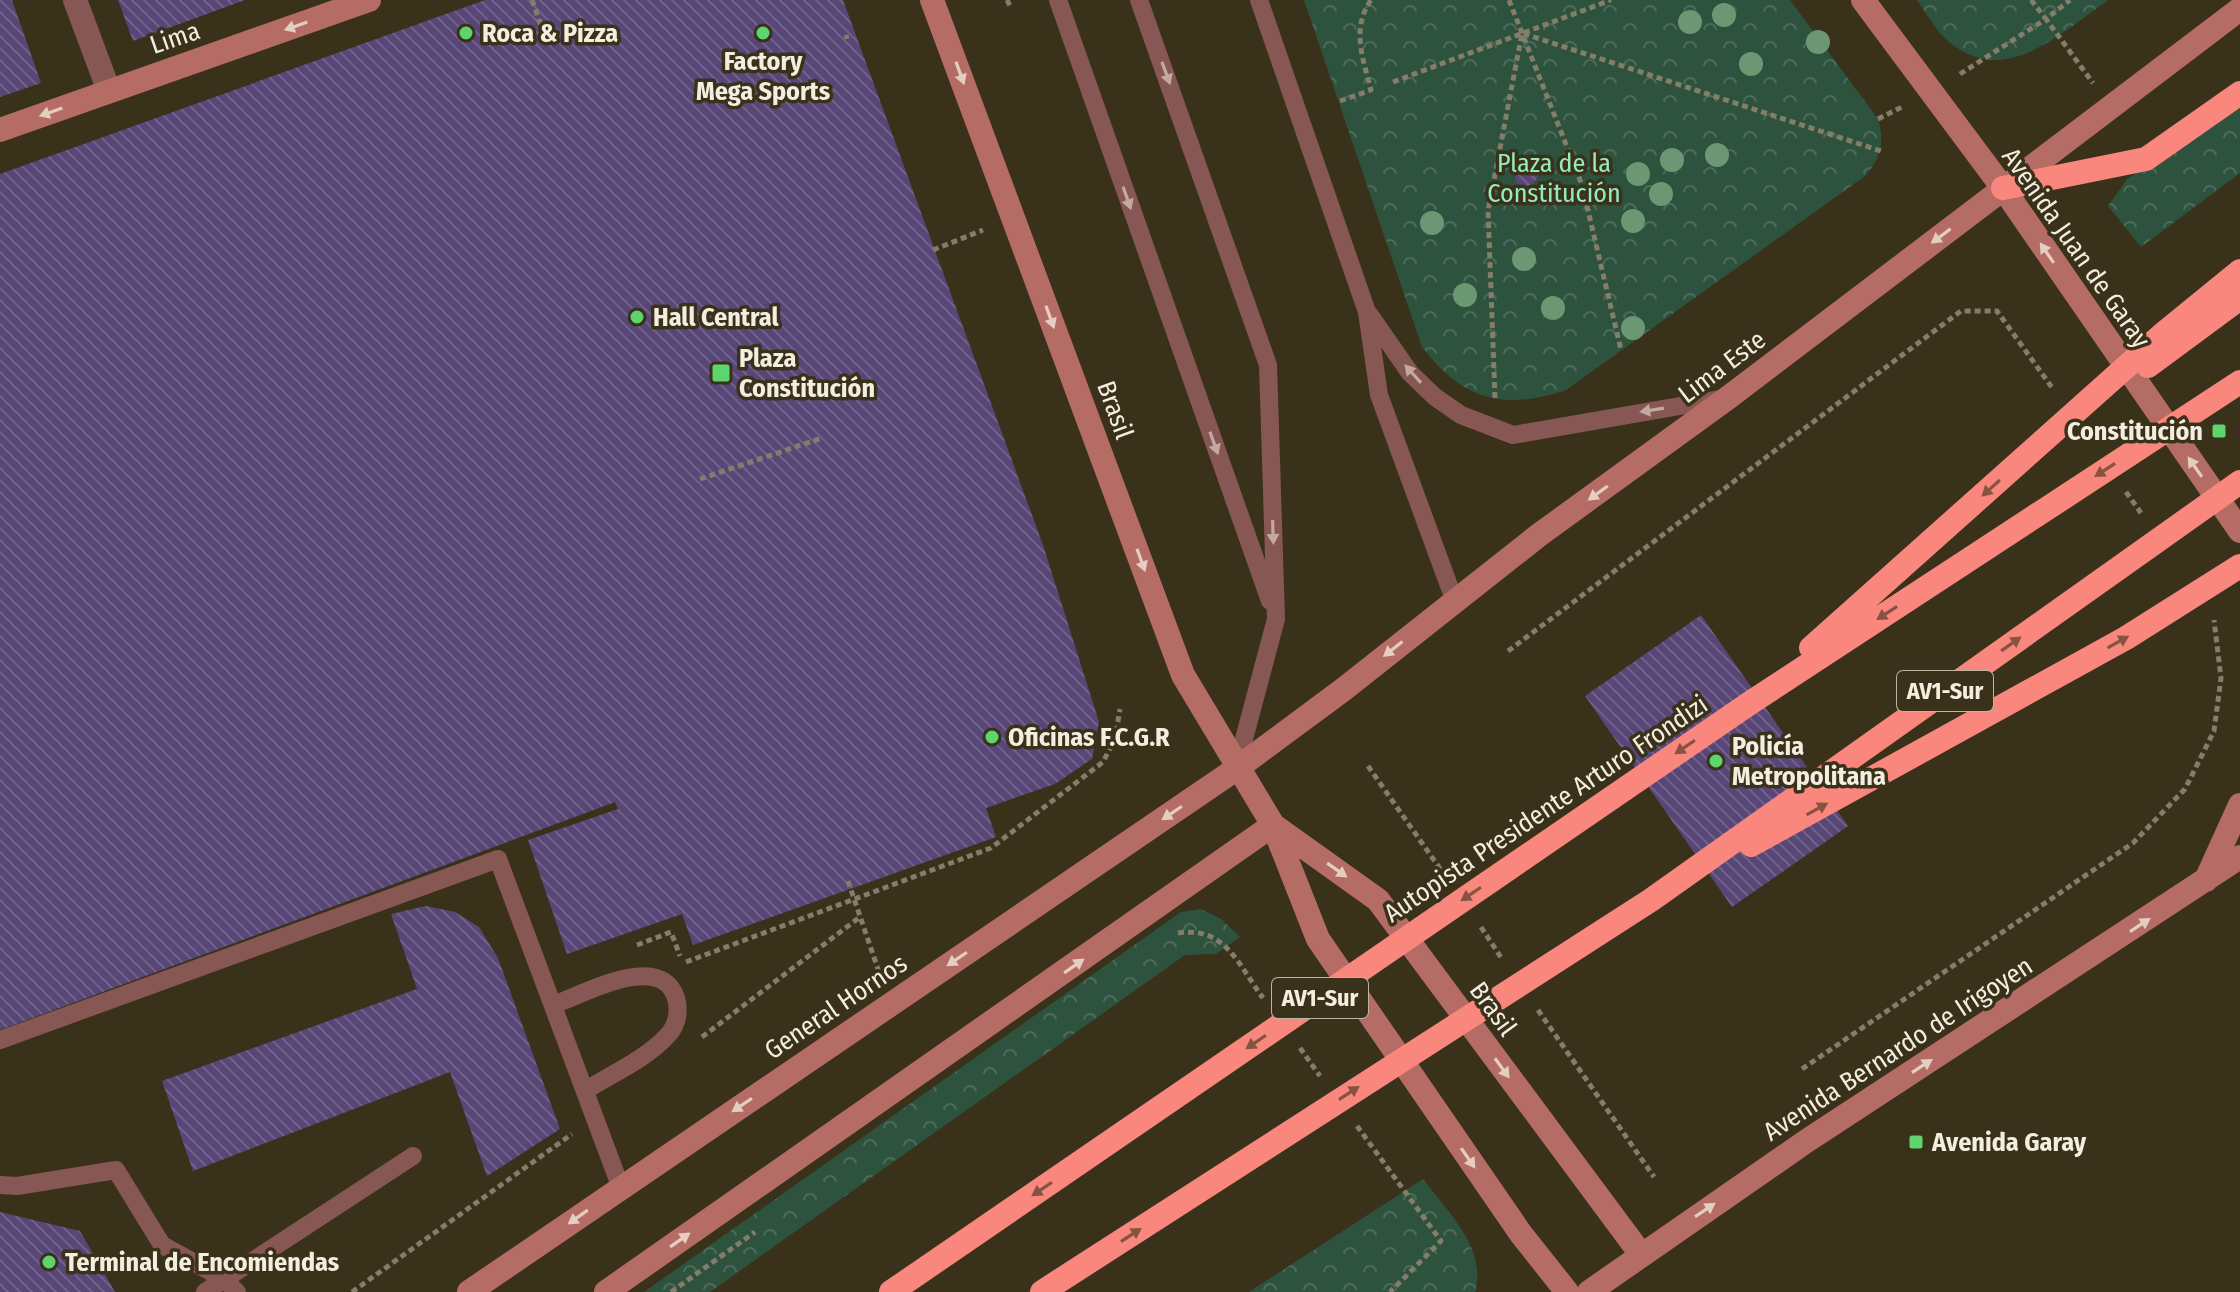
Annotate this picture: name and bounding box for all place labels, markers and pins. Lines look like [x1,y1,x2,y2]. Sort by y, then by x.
place label: Roca & Pizza [482,18,618,49]
marker: Roca & Pizza [457,24,475,42]
marker: Factory Mega Sports [754,24,772,42]
place label: Factory Mega Sports [696,46,830,107]
place label: Hall Central [653,302,779,333]
marker: Hall Central [628,308,646,326]
place label: Plaza Constitución [739,343,875,404]
marker: Plaza Constitución [710,362,732,384]
place label: Constitución [2067,416,2203,447]
marker: Constitución [2210,422,2228,440]
place label: Oficinas F.C.G.R [1008,722,1170,753]
marker: Oficinas F.C.G.R [983,728,1001,746]
place label: Policía Metropolitana [1732,731,1886,792]
marker: Policía Metropolitana [1707,752,1725,770]
place label: Avenida Garay [1931,1127,2087,1158]
marker: Avenida Garay [1907,1133,1925,1151]
place label: Terminal de Encomiendas [65,1247,339,1278]
marker: Terminal de Encomiendas [40,1253,58,1271]

